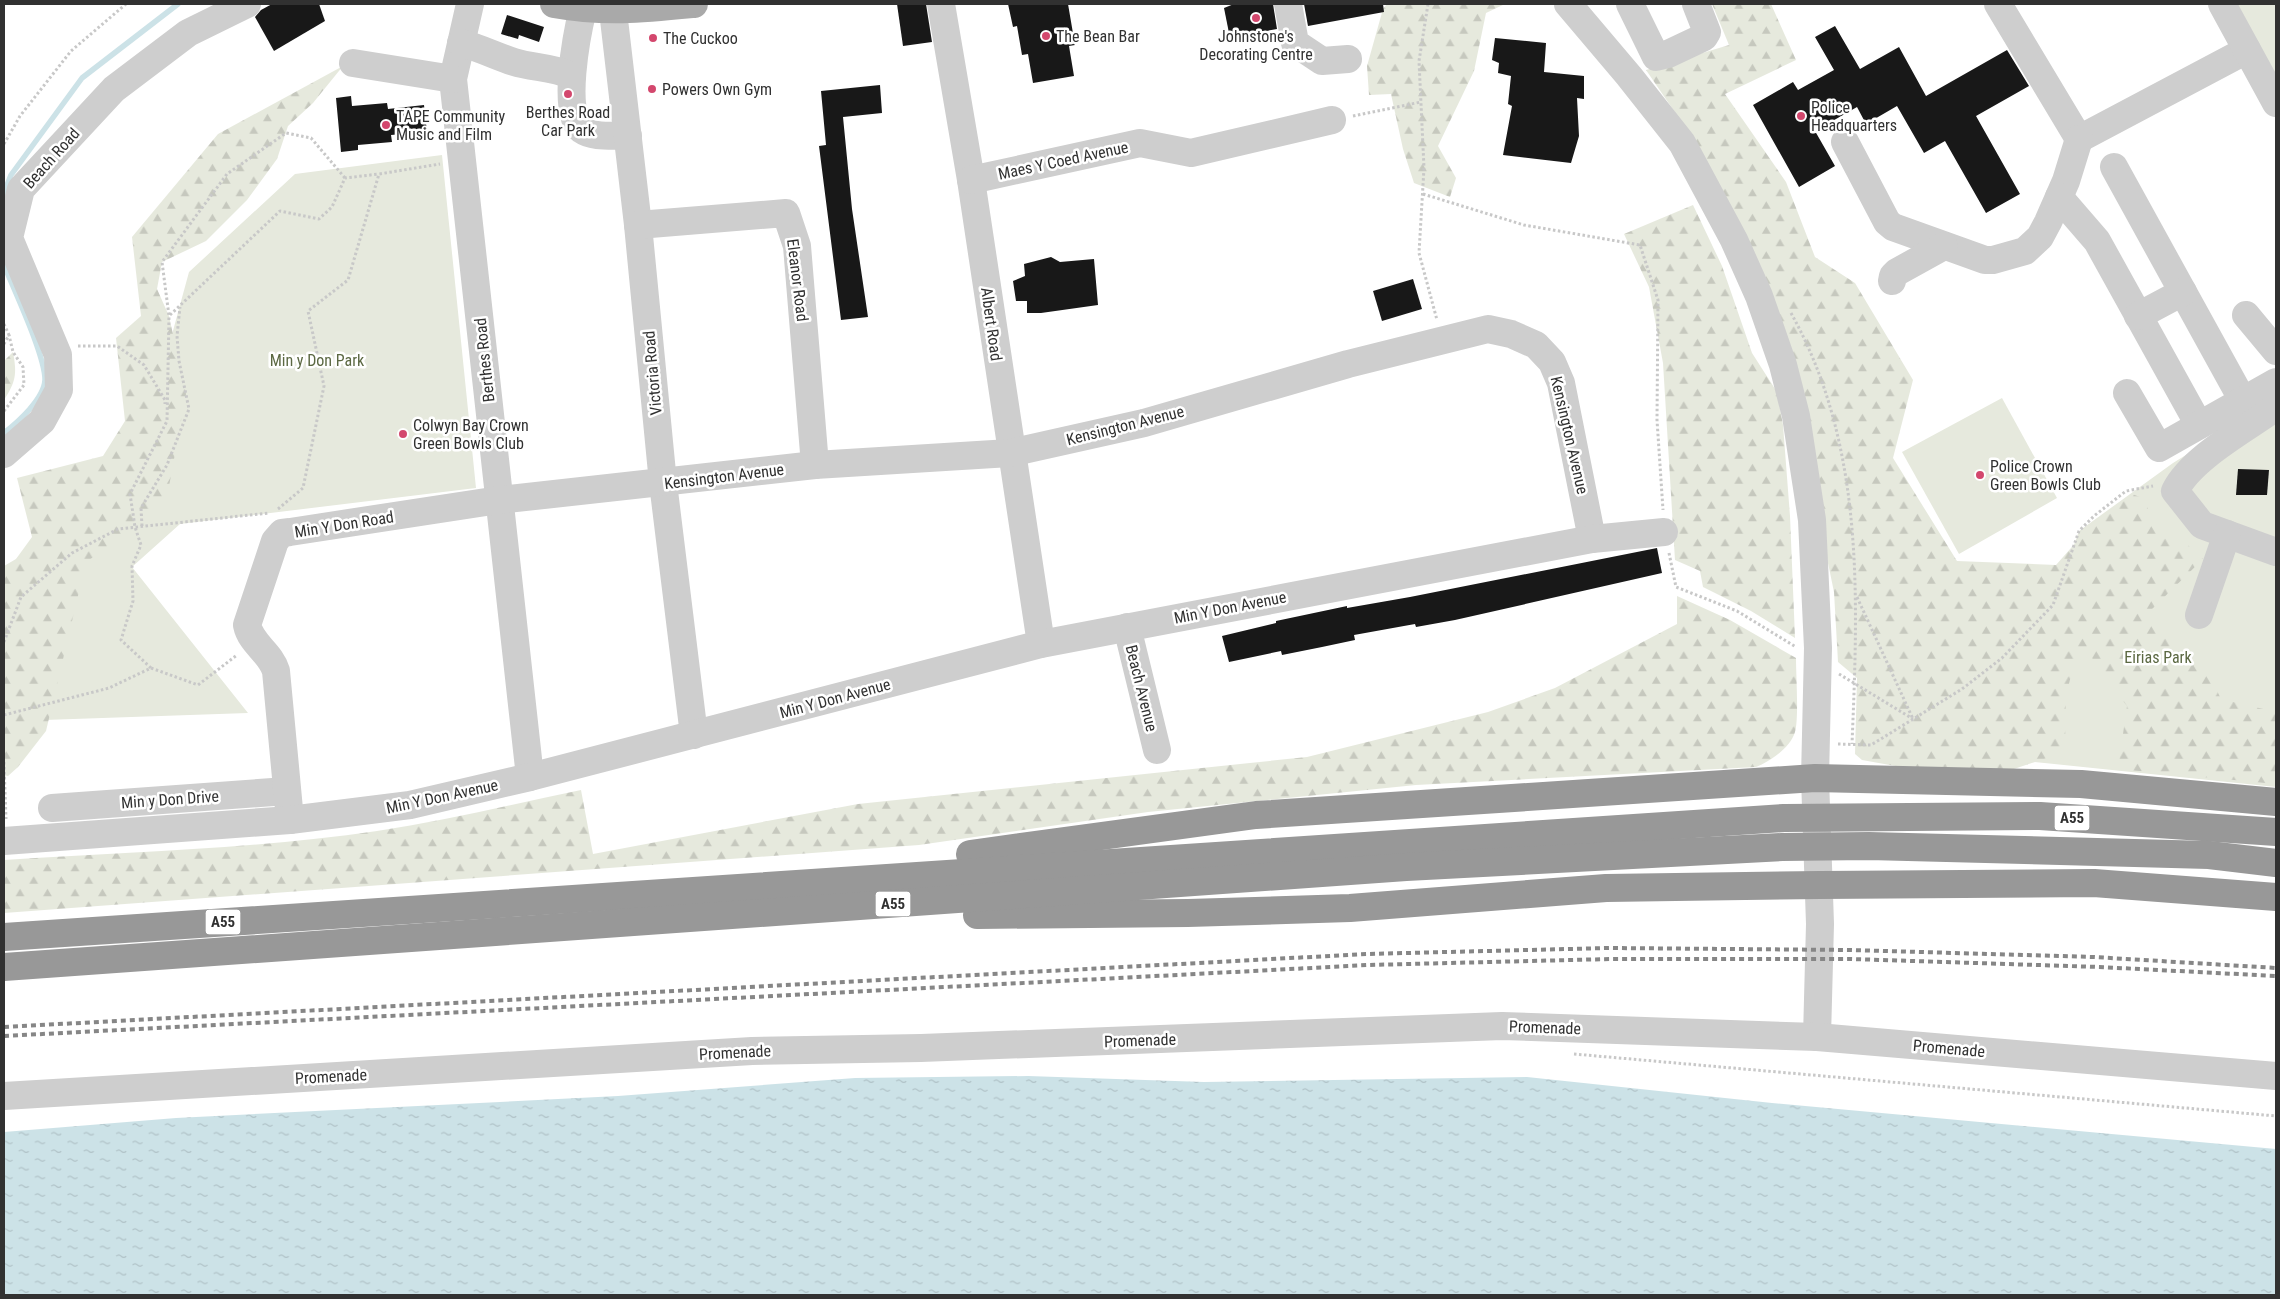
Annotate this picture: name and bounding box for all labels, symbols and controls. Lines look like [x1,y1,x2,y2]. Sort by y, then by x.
marker: Johnstone's Decorating Centre [1250,12,1262,24]
place label: The Bean Bar [1056,27,1140,46]
place label: Johnstone's Decorating Centre [1199,27,1313,64]
place label: The Cuckoo [663,29,738,48]
marker: The Bean Bar [1040,30,1052,42]
marker: The Cuckoo [647,32,659,44]
place label: Powers Own Gym [662,80,772,99]
marker: Powers Own Gym [646,83,658,95]
marker: Berthes Road Car Park [562,88,574,100]
place label: Police Headquarters [1811,98,1897,135]
place label: Berthes Road Car Park [526,103,610,140]
place label: TAPE Community Music and Film [396,107,506,144]
marker: Police Headquarters [1795,110,1807,122]
marker: TAPE Community Music and Film [380,119,392,131]
street label: Beach Road [19,124,83,192]
street label: Maes Y Coed Avenue [996,137,1130,184]
street label: Eleanor Road [783,238,812,323]
street label: Albert Road [977,286,1006,362]
street label: Berthes Road [471,317,498,403]
street label: Victoria Road [639,330,666,416]
park label: Min y Don Park [270,351,365,370]
street label: Kensington Avenue [1547,374,1592,496]
street label: Kensington Avenue [1064,402,1186,449]
place label: Colwyn Bay Crown Green Bowls Club [413,416,529,453]
marker: Colwyn Bay Crown Green Bowls Club [397,428,409,440]
place label: Police Crown Green Bowls Club [1990,457,2101,494]
street label: Kensington Avenue [663,460,785,493]
marker: Police Crown Green Bowls Club [1974,469,1986,481]
street label: Min Y Don Road [293,507,395,542]
street label: Min Y Don Avenue [1172,587,1288,628]
street label: Beach Avenue [1122,643,1161,733]
park label: Eirias Park [2124,648,2192,667]
street label: Min Y Don Avenue [778,675,893,722]
street label: Min Y Don Avenue [384,775,500,818]
street label: Min y Don Drive [120,787,220,812]
road number: A55 [2054,806,2090,830]
road number: A55 [876,892,910,916]
road number: A55 [206,910,240,934]
street label: Promenade [1509,1017,1581,1038]
street label: Promenade [1104,1030,1176,1051]
street label: Promenade [1912,1036,1986,1061]
street label: Promenade [699,1041,771,1064]
street label: Promenade [295,1065,367,1088]

